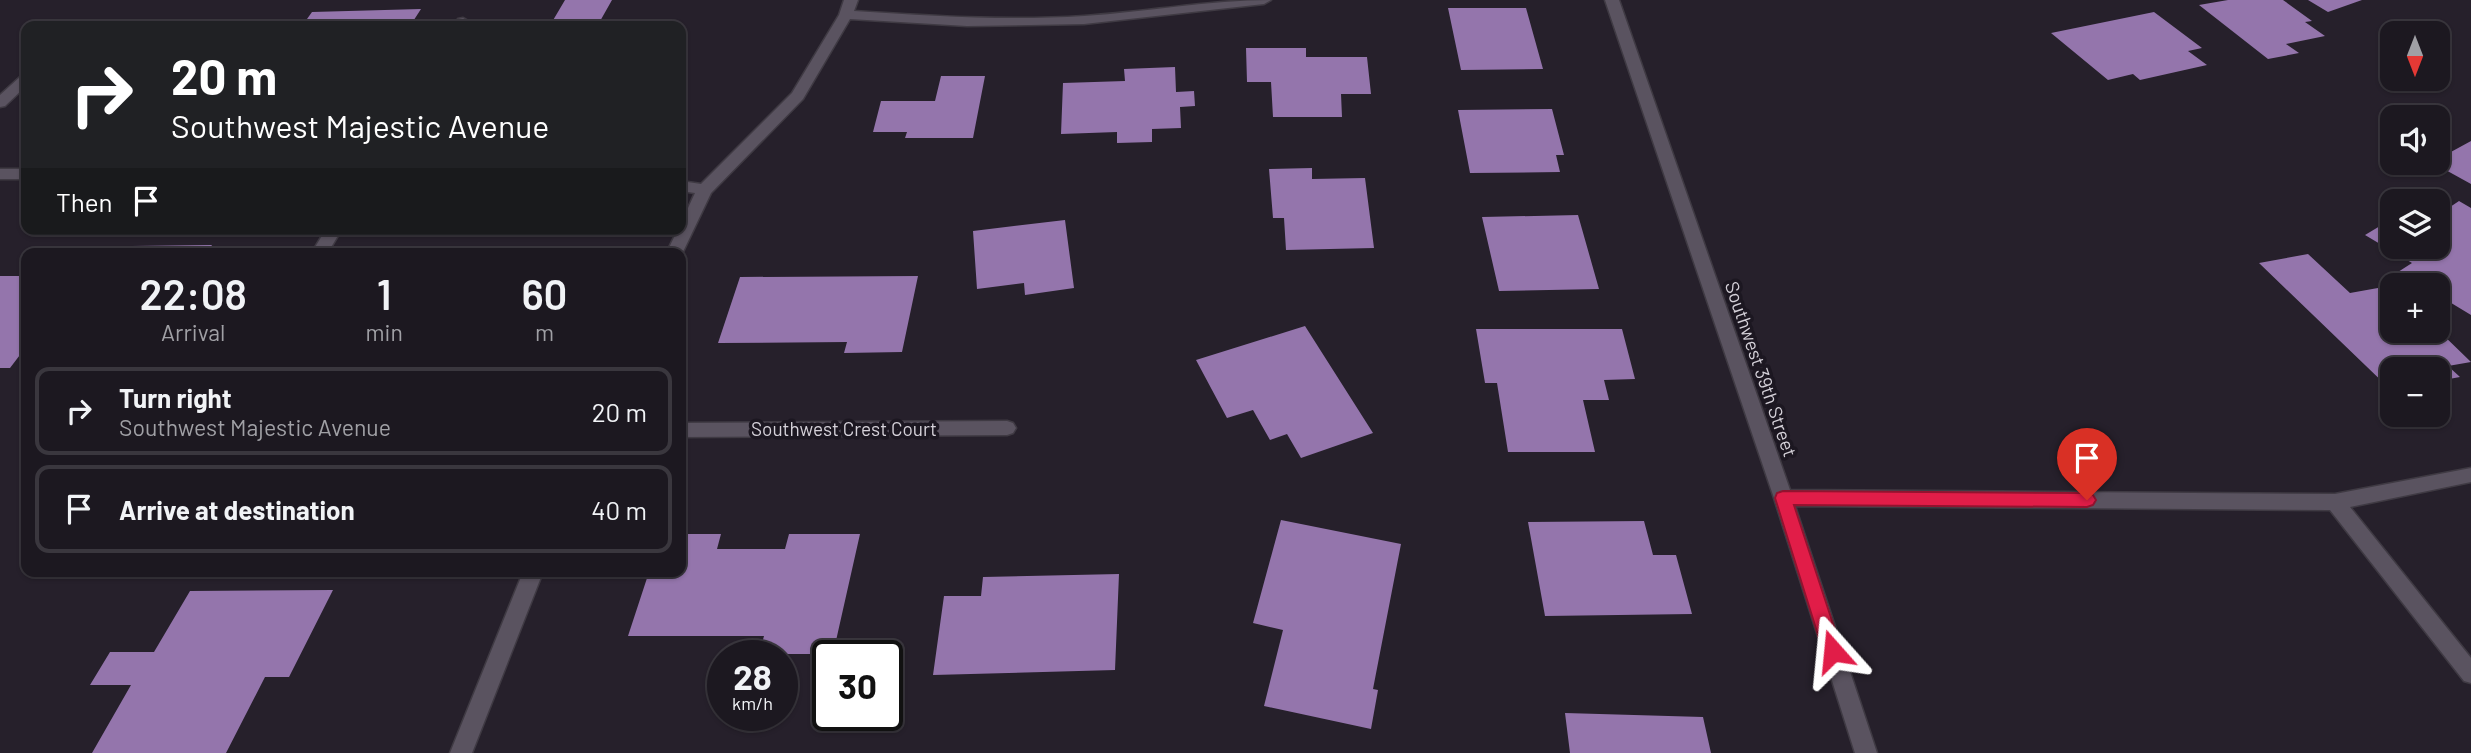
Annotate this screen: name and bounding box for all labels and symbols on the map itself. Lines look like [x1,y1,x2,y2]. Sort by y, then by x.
north arrow [2380,21,2450,91]
street label: Southwest 39th Street [1721,278,1802,460]
street label: Southwest Crest Court [751,417,937,440]
pin [2057,428,2117,500]
position arrow [1796,614,1870,688]
speed limit sign: 30 [812,640,903,731]

